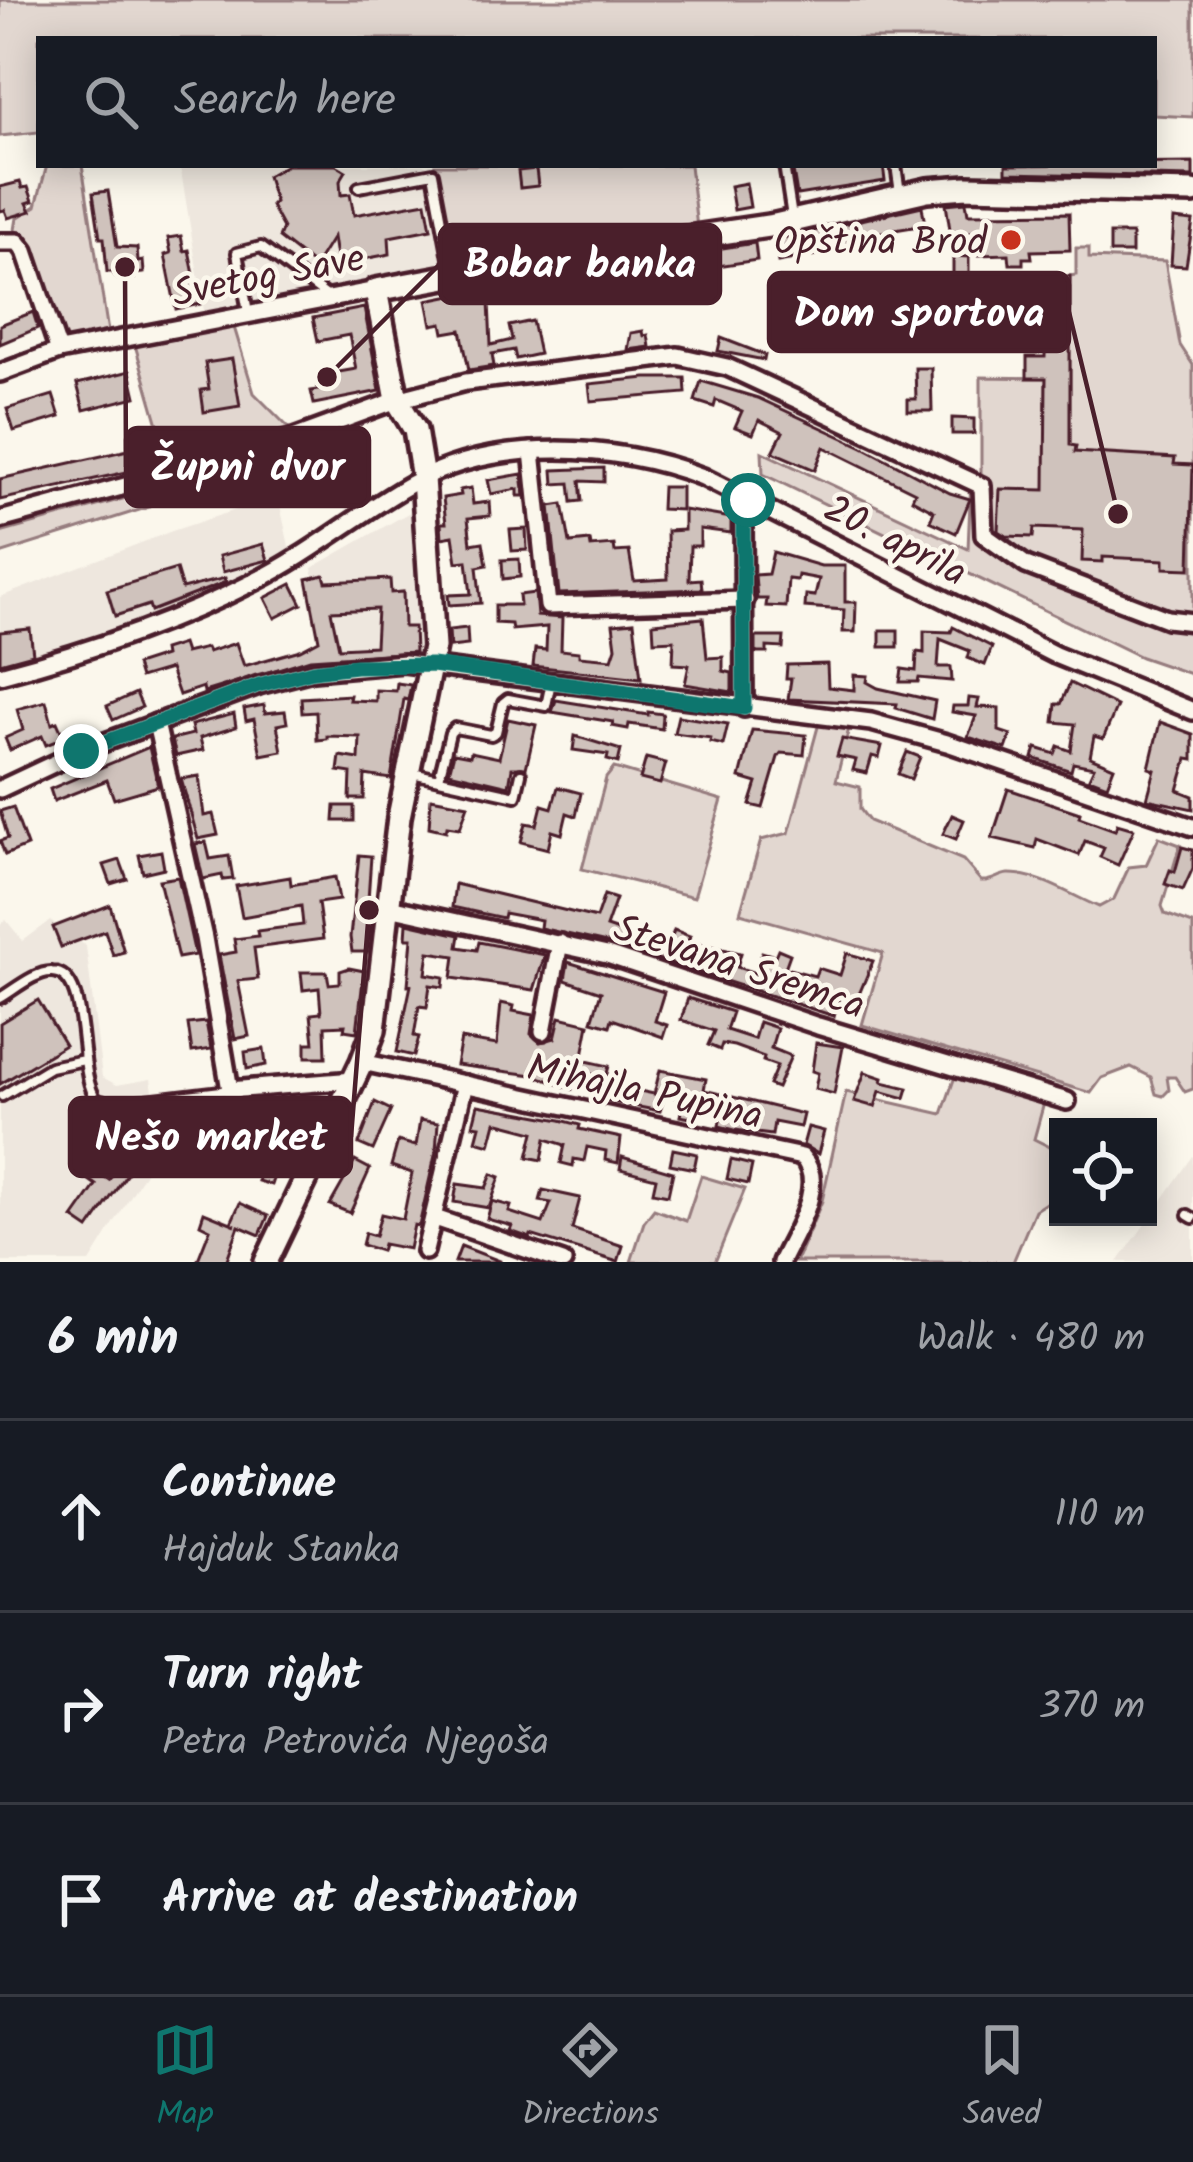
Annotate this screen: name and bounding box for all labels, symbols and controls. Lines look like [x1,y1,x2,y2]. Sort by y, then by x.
search box [36,36,1157,168]
text: Search here [174,66,396,138]
icon: search [78,69,144,135]
place label: Opština Brod [774,213,989,275]
callout: Bobar banka [440,225,720,303]
marker: Opština Brod [998,227,1024,253]
street label: Svetog Save [167,229,370,327]
text: Bobar banka [464,233,696,300]
callout: Dom sportova [769,273,1069,351]
text: Dom sportova [793,282,1045,349]
callout: Župni dvor [126,428,369,506]
text: Župni dvor [149,436,346,503]
route start [721,473,775,527]
street label: 20. aprila [811,480,977,605]
route end [54,724,108,778]
street label: Stevana Sremca [605,899,872,1039]
street label: Mihajla Pupina [521,1039,768,1149]
callout: Nešo market [70,1098,351,1176]
text: Nešo market [94,1106,329,1173]
map controls [1049,1118,1157,1226]
button: locate [1049,1118,1157,1226]
text: 6 min [48,1300,179,1381]
text: Walk · 480 m [917,1309,1145,1371]
text: Continue [162,1449,336,1521]
icon: ahead [48,1483,114,1549]
text: 110 m [1054,1485,1145,1547]
text: Hajduk Stanka [162,1521,400,1583]
text: Turn right [162,1641,362,1713]
icon: right [48,1675,114,1741]
text: 370 m [1039,1677,1145,1739]
text: Petra Petrovića Njegoša [162,1713,549,1775]
text: Arrive at destination [162,1864,578,1936]
icon: arrive [48,1867,114,1933]
tab: Map [152,2017,218,2142]
tab: Directions [522,2017,659,2142]
tab: Saved [963,2017,1041,2142]

